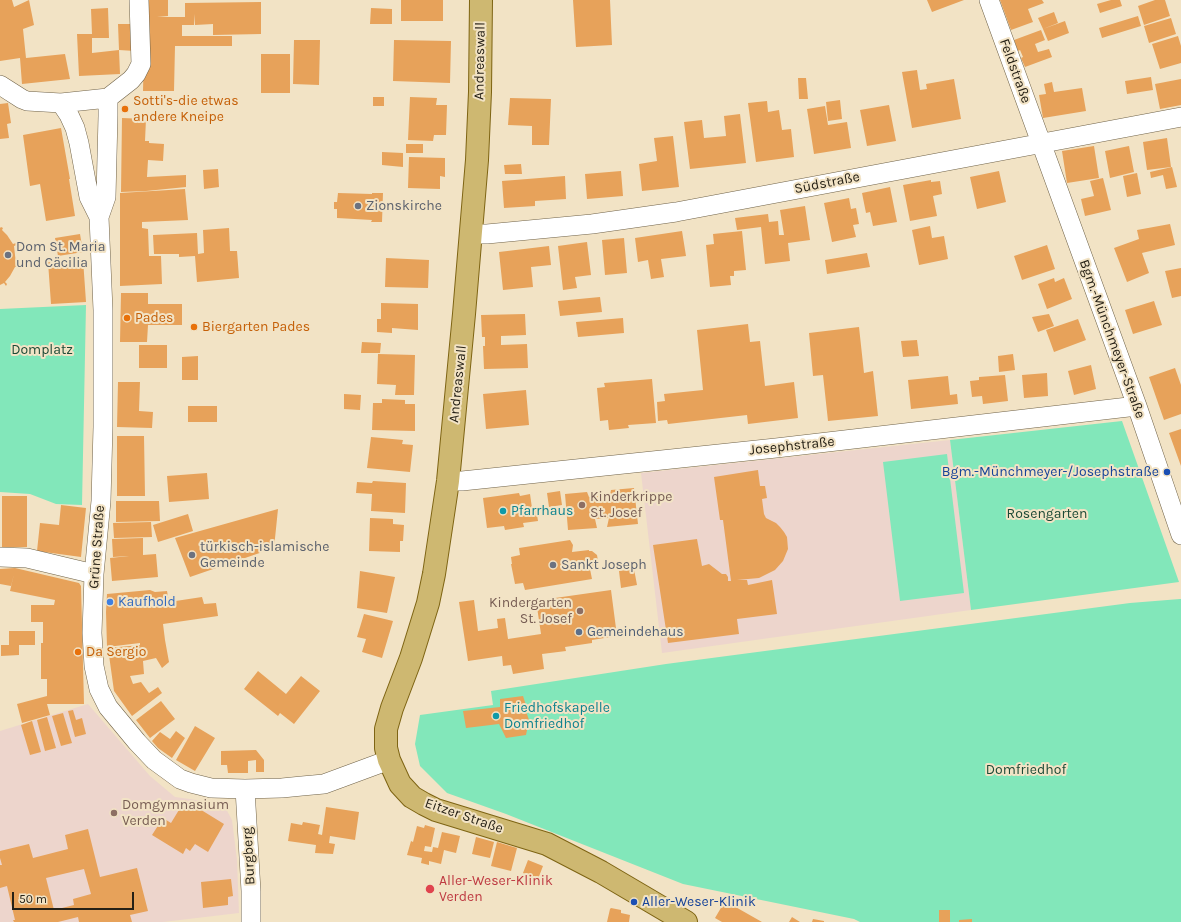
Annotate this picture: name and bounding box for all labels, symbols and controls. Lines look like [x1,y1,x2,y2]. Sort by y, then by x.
street label: Andreaswall [471,22,489,100]
street label: Feldstraße [996,36,1034,106]
place label: Sotti's-die etwas andere Kneipe [133,93,239,126]
marker: Sotti's-die etwas andere Kneipe [120,104,130,114]
street label: Südstraße [793,168,861,198]
place label: Zionskirche [366,198,442,214]
marker: Zionskirche [353,201,363,211]
place label: Dom St. Maria und Cäcilia [16,239,105,272]
marker: Dom St. Maria und Cäcilia [3,250,13,260]
street label: Bgm.-Münchmeyer-Straße [1075,257,1149,421]
place label: Pades [135,310,173,326]
marker: Pades [122,313,132,323]
place label: Biergarten Pades [202,319,310,335]
marker: Biergarten Pades [189,322,199,332]
park label: Domplatz [11,342,73,358]
street label: Andreaswall [446,344,470,424]
street label: Josephstraße [749,433,835,459]
place label: Bgm.-Münchmeyer-/Josephstraße [942,464,1159,480]
marker: Bgm.-Münchmeyer-/Josephstraße [1162,467,1172,477]
place label: Kinderkrippe St. Josef [590,489,672,522]
marker: Kinderkrippe St. Josef [577,500,587,510]
place label: Pfarrhaus [511,503,573,519]
street label: Grüne Straße [86,505,108,589]
marker: Pfarrhaus [498,506,508,516]
park label: Rosengarten [1007,506,1087,522]
place label: türkisch-islamische Gemeinde [200,539,329,572]
marker: türkisch-islamische Gemeinde [187,550,197,560]
place label: Sankt Joseph [561,557,647,573]
marker: Sankt Joseph [548,560,558,570]
place label: Kaufhold [118,594,176,610]
place label: Kindergarten St. Josef [489,595,572,628]
marker: Kaufhold [105,597,115,607]
marker: Kindergarten St. Josef [575,606,585,616]
place label: Gemeindehaus [587,624,684,640]
marker: Gemeindehaus [574,627,584,637]
place label: Da Sergio [86,644,146,660]
marker: Da Sergio [73,647,83,657]
place label: Friedhofskapelle Domfriedhof [504,700,610,732]
marker: Friedhofskapelle Domfriedhof [491,711,501,721]
park label: Domfriedhof [986,762,1066,778]
street label: Eitzer Straße [423,795,505,837]
place label: Domgymnasium Verden [122,797,229,830]
marker: Domgymnasium Verden [109,808,119,818]
street label: Burgberg [239,827,259,885]
place label: Aller-Weser-Klinik Verden [439,873,553,906]
marker: Aller-Weser-Klinik Verden [424,883,436,895]
scale bar [14,884,136,910]
text: 50 m [19,892,47,906]
place label: Aller-Weser-Klinik [642,894,756,910]
marker: Aller-Weser-Klinik [629,897,639,907]

